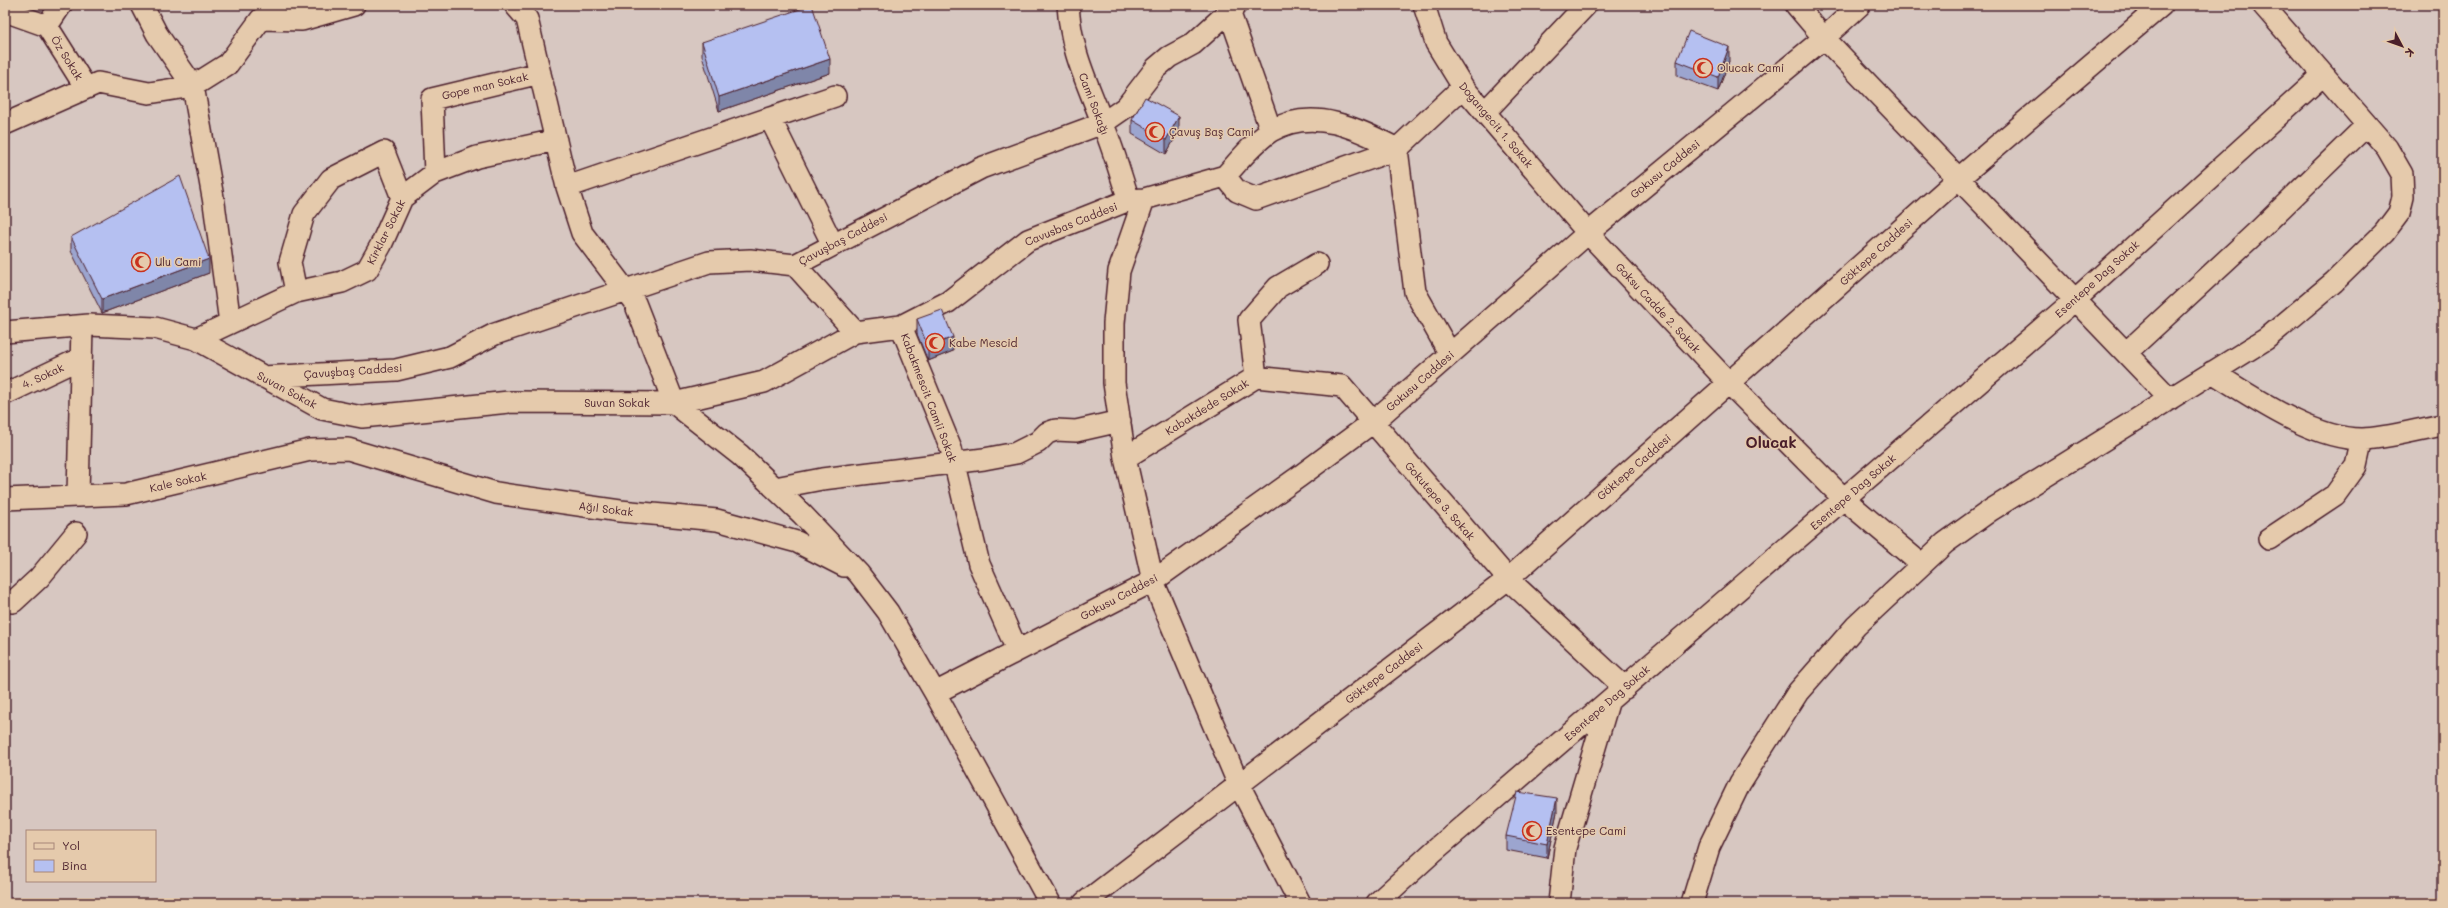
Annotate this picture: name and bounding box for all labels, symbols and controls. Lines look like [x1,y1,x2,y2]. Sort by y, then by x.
north arrow [2382,26,2422,66]
street label: Öz Sokak [48,33,87,83]
text: K [2402,45,2418,61]
mosque icon: Olucak Cami [1692,57,1714,79]
place label: Olucak Cami [1717,60,1784,75]
street label: Gope man Sokak [440,68,530,103]
street label: Cami Sokağı [1076,71,1113,137]
street label: Dogangecit 1. Sokak [1456,79,1537,171]
mosque icon: Çavuş Baş Cami [1144,121,1166,143]
place label: Çavuş Baş Cami [1169,124,1254,139]
street label: Gokusu Caddesi [1627,136,1703,201]
street label: Kirklar Sokak [363,196,408,267]
street label: Cavusbas Caddesi [1022,198,1119,249]
street label: Çavuşbaş Caddesi [796,209,890,268]
street label: Göktepe Caddesi [1836,215,1915,288]
street label: Esentepe Dag Sokak [2051,237,2142,321]
mosque icon: Ulu Cami [130,251,152,273]
place label: Ulu Cami [155,254,201,269]
street label: Goksu Cadde 2. Sokak [1612,259,1704,356]
street label: Kabakmescit Camii Sokak [898,331,961,465]
mosque icon: Kabe Mescid [924,332,946,354]
place label: Kabe Mescid [949,335,1018,350]
street label: Gokusu Caddesi [1382,347,1457,414]
street label: 4. Sokak [19,359,66,392]
street label: Çavuşbaş Caddesi [303,360,403,381]
street label: Suvan Sokak [255,368,320,412]
street label: Kabakdede Sokak [1162,375,1251,438]
street label: Suvan Sokak [584,395,650,410]
street label: Göktepe Caddesi [1593,430,1674,503]
district label: Olucak [1745,432,1797,452]
street label: Esentepe Dag Sokak [1807,450,1899,533]
street label: Gokutepe 3. Sokak [1402,458,1479,543]
street label: Kale Sokak [148,468,208,495]
street label: Ağıl Sokak [578,498,634,519]
street label: Gokusu Caddesi [1077,570,1160,623]
street label: Göktepe Caddesi [1342,638,1426,707]
street label: Esentepe Dag Sokak [1561,661,1653,744]
mosque icon: Esentepe Cami [1521,820,1543,842]
place label: Esentepe Cami [1546,823,1626,838]
legend [26,830,156,882]
text: Yol [62,837,80,853]
text: Bina [62,857,87,873]

